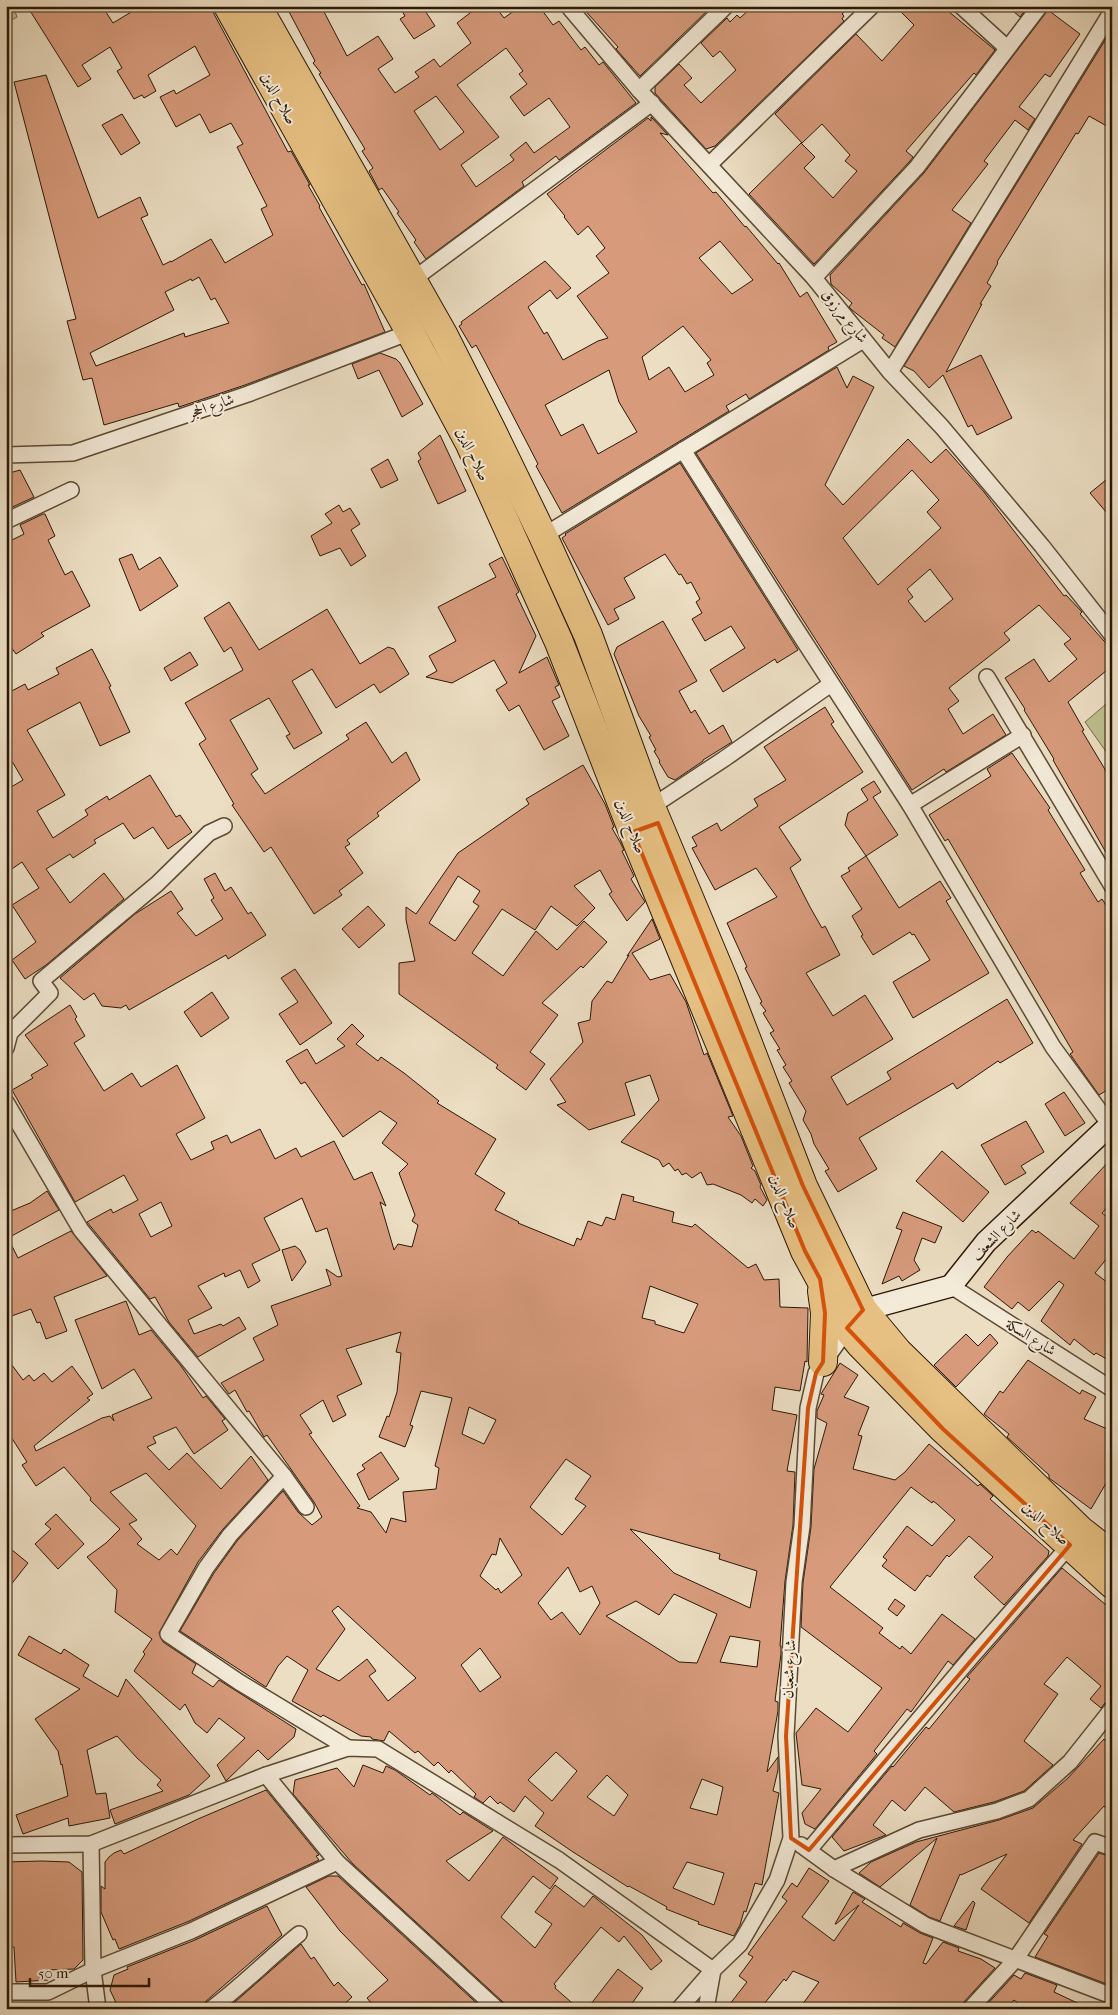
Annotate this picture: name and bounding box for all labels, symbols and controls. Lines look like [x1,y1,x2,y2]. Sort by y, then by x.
street label: صلاح الدين [254,69,301,129]
street label: شارع مرزوق [815,286,872,349]
street label: شارع الحجر [184,390,238,427]
street label: صلاح الدين [449,424,494,485]
street label: صلاح الدين [608,796,650,857]
street label: صلاح الدين [762,1171,804,1232]
street label: شارع الشعف [967,1206,1028,1267]
street label: شارع السكة [1000,1314,1059,1363]
street label: صلاح الدين [1016,1497,1073,1552]
street label: شارع شعبان [778,1639,804,1699]
scale bar [30,1955,149,1987]
text: 50 m [38,1964,69,1982]

